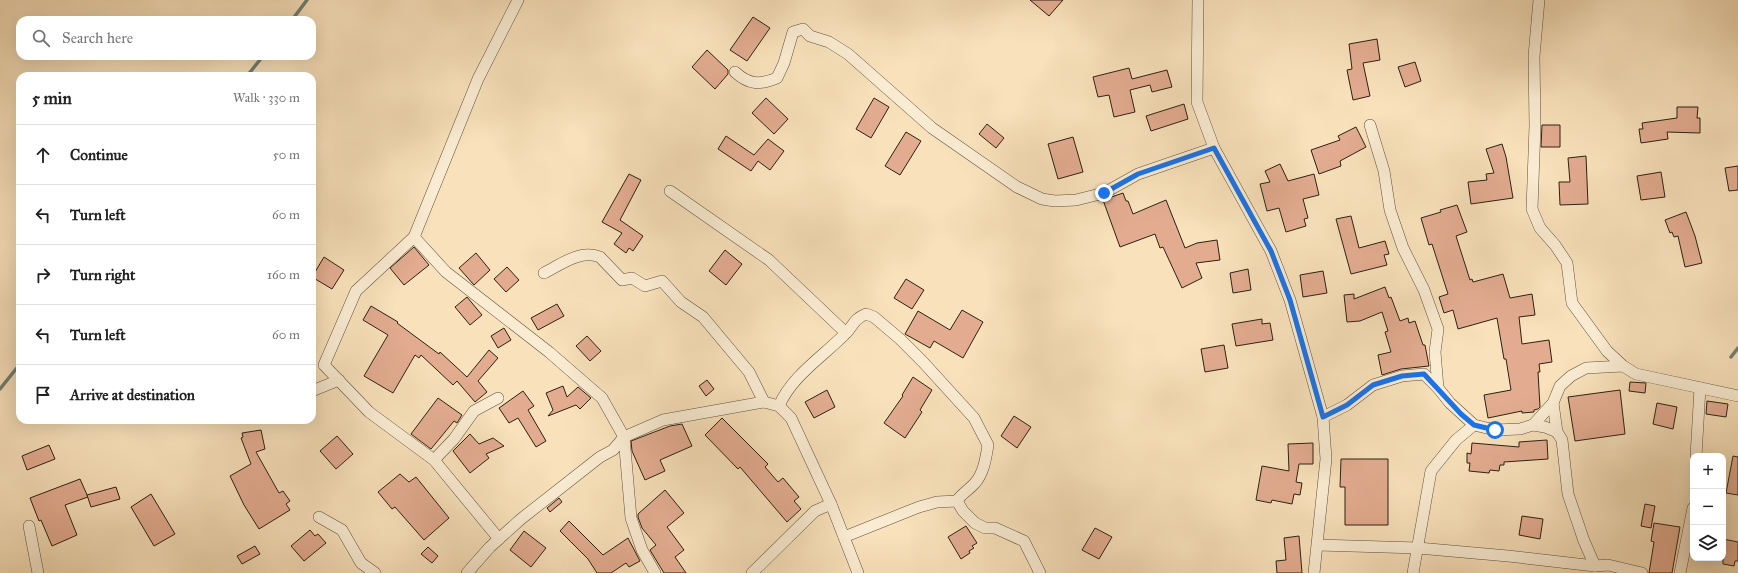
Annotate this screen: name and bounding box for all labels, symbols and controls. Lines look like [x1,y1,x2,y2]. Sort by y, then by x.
search box [16,16,316,60]
icon: search [30,27,52,49]
text: Search here [62,29,133,47]
text: 5 min [32,88,72,109]
text: Walk · 330 m [233,90,300,106]
icon: ahead [32,144,54,166]
text: Continue [70,146,128,164]
text: 50 m [273,147,300,163]
route end [1095,184,1113,202]
icon: left [32,204,54,226]
text: Turn left [70,206,126,224]
text: 60 m [272,207,300,223]
icon: right [32,264,54,286]
text: Turn right [70,266,135,284]
text: 160 m [267,267,300,283]
icon: left [32,324,54,346]
text: Turn left [70,326,126,344]
text: 60 m [272,327,300,343]
icon: arrive [32,384,54,406]
text: Arrive at destination [70,386,195,404]
route start [1486,421,1504,439]
map controls [1690,453,1726,561]
button: + [1690,453,1726,489]
button: − [1690,489,1726,525]
button: layers [1690,525,1726,561]

